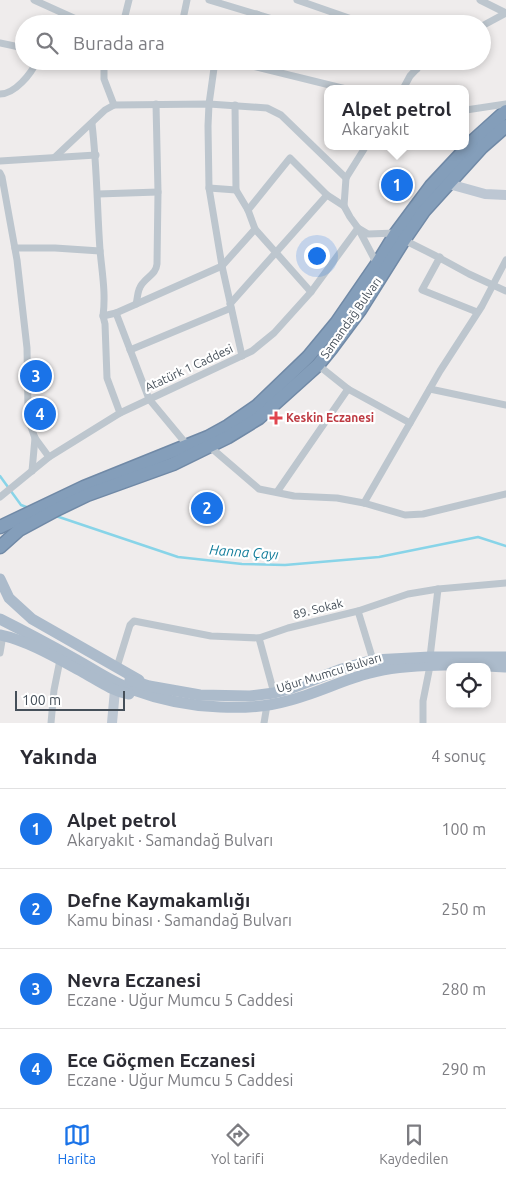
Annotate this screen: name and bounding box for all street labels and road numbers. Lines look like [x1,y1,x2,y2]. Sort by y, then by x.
street label: Samandağ Bulvarı [318,275,383,361]
street label: Atatürk 1 Caddesi [143,341,235,394]
street label: 89. Sokak [292,596,344,621]
street label: Uğur Mumcu Bulvarı [275,650,383,695]

